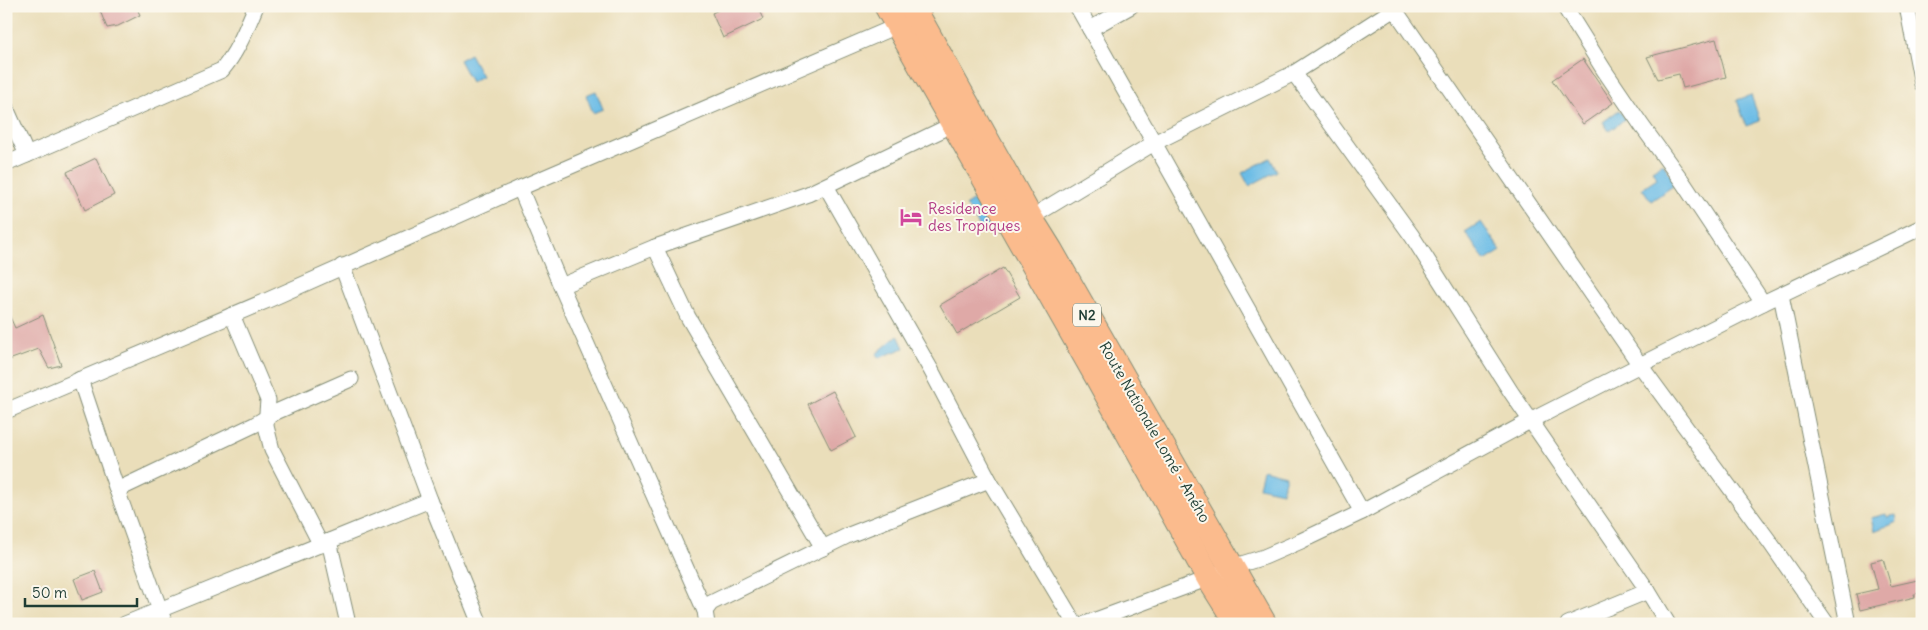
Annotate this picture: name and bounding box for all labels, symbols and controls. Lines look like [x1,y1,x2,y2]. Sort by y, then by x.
place label: Residence des Tropiques [928,199,1020,235]
hotel icon: Residence des Tropiques [898,204,924,230]
road number: N2 [1073,304,1101,326]
street label: Route Nationale Lomé - Aného [1095,338,1215,526]
scale bar [25,575,138,607]
text: 50 m [32,583,67,602]

